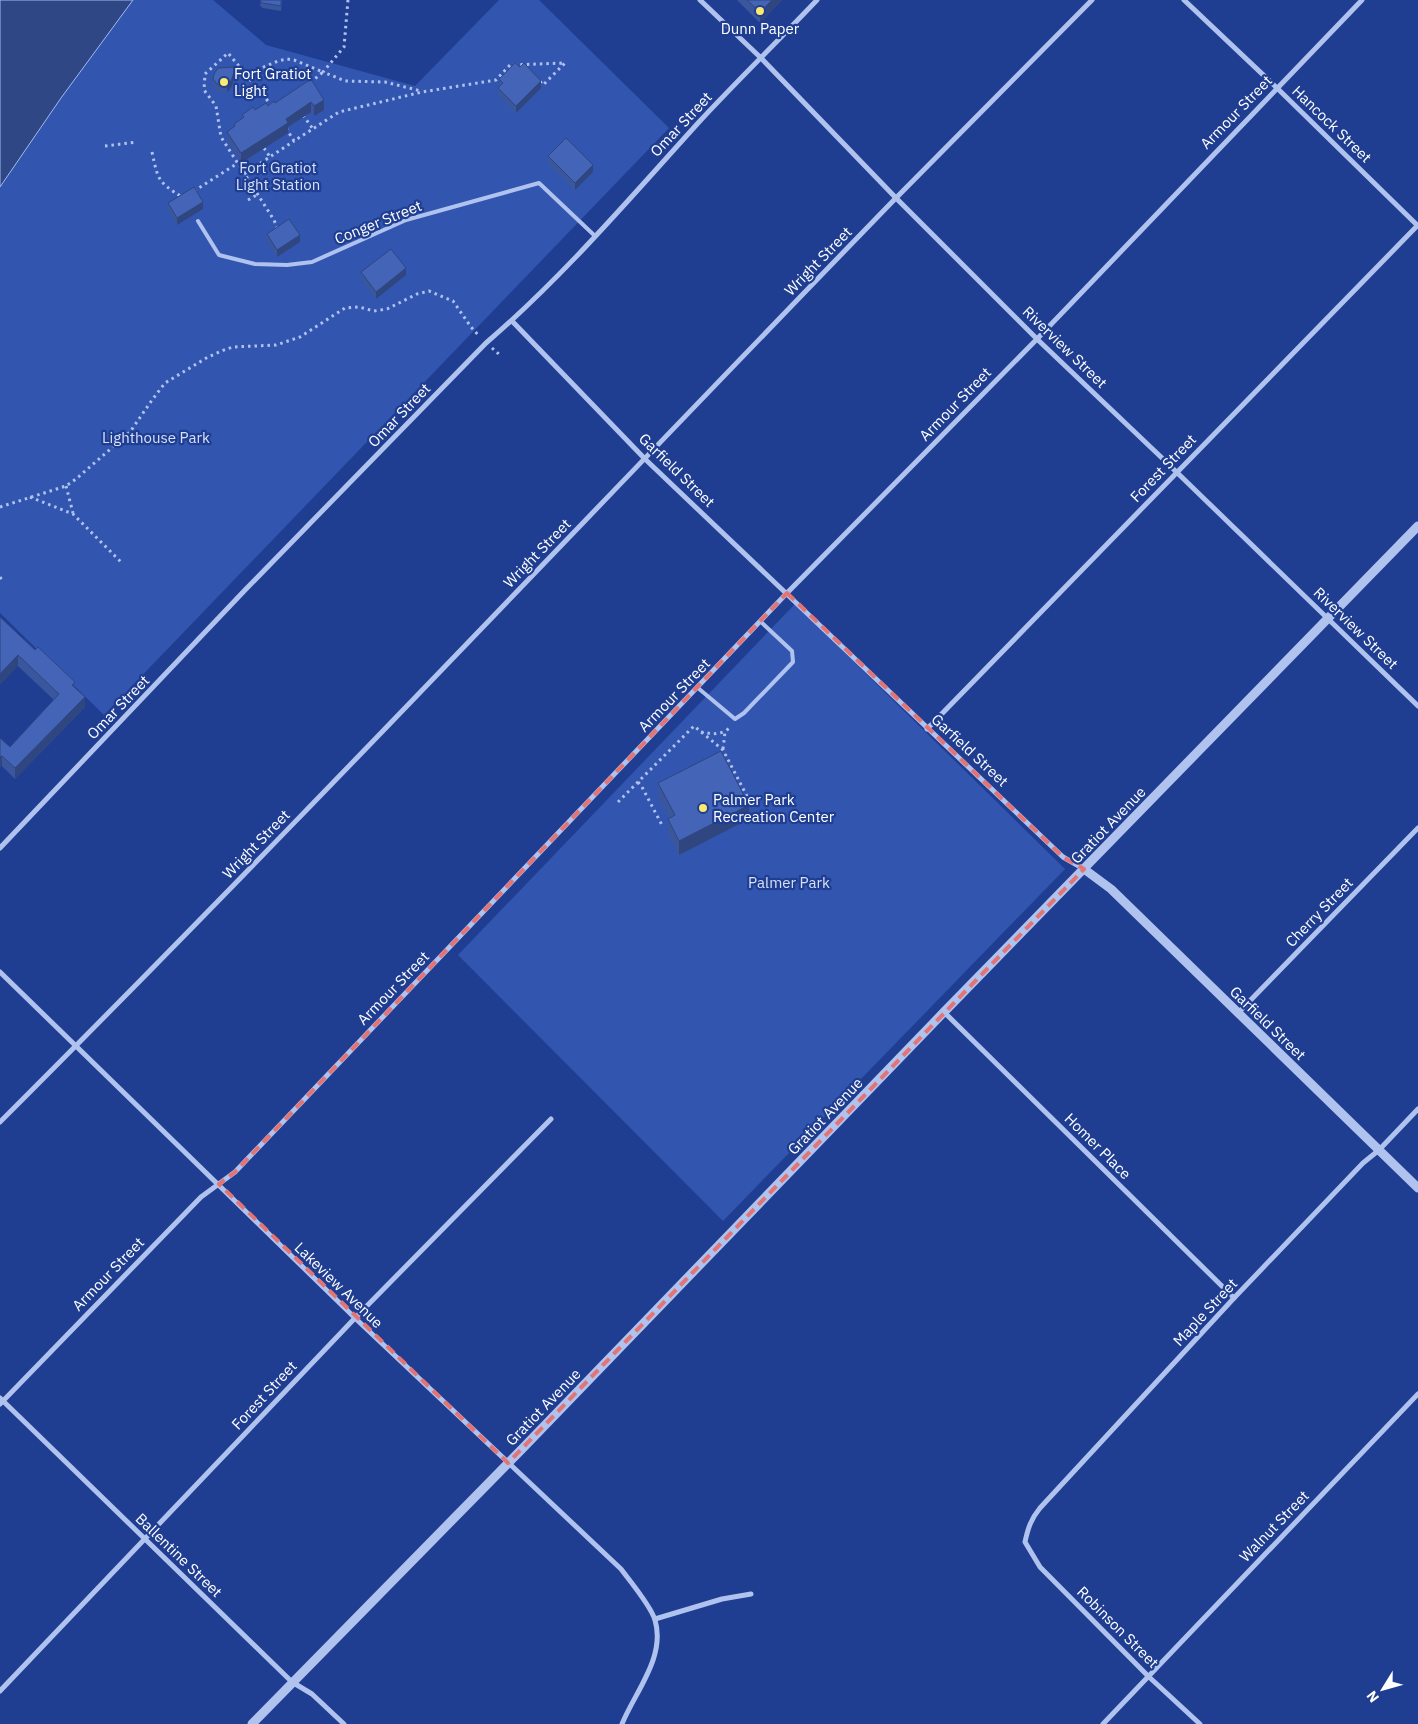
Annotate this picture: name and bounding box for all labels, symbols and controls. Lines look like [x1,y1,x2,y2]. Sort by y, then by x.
marker: Dunn Paper [754,5,766,17]
place label: Dunn Paper [721,19,800,38]
place label: Fort Gratiot Light [234,64,311,100]
street label: Armour Street [1196,71,1276,153]
marker: Fort Gratiot Light [218,76,230,88]
street label: Hancock Street [1288,81,1376,167]
street label: Omar Street [646,88,716,160]
park label: Fort Gratiot Light Station [236,158,320,194]
street label: Conger Street [332,196,424,248]
street label: Wright Street [780,222,856,300]
street label: Riverview Street [1019,302,1111,392]
street label: Armour Street [915,363,995,445]
street label: Omar Street [364,379,434,451]
park label: Lighthouse Park [102,428,210,447]
street label: Garfield Street [635,429,719,511]
street label: Forest Street [1126,430,1200,506]
street label: Wright Street [499,514,575,592]
street label: Riverview Street [1310,583,1402,673]
street label: Armour Street [634,654,714,736]
street label: Omar Street [83,671,153,743]
street label: Garfield Street [928,710,1012,790]
street label: Gratiot Avenue [1066,782,1150,868]
place label: Palmer Park Recreation Center [713,790,835,826]
marker: Palmer Park Recreation Center [697,802,709,814]
street label: Wright Street [218,805,294,883]
park label: Palmer Park [748,873,830,892]
street label: Cherry Street [1281,873,1357,951]
street label: Armour Street [353,947,433,1029]
street label: Garfield Street [1226,982,1310,1064]
street label: Gratiot Avenue [783,1073,867,1159]
street label: Homer Place [1061,1109,1135,1183]
street label: Armour Street [68,1233,148,1315]
street label: Lakeview Avenue [291,1238,387,1332]
street label: Maple Street [1169,1274,1241,1350]
street label: Forest Street [227,1357,301,1433]
street label: Gratiot Avenue [501,1364,585,1450]
street label: Walnut Street [1235,1486,1313,1566]
street label: Ballentine Street [132,1509,226,1601]
street label: Robinson Street [1073,1582,1163,1672]
north arrow [1358,1664,1408,1714]
text: N [1362,1687,1383,1706]

